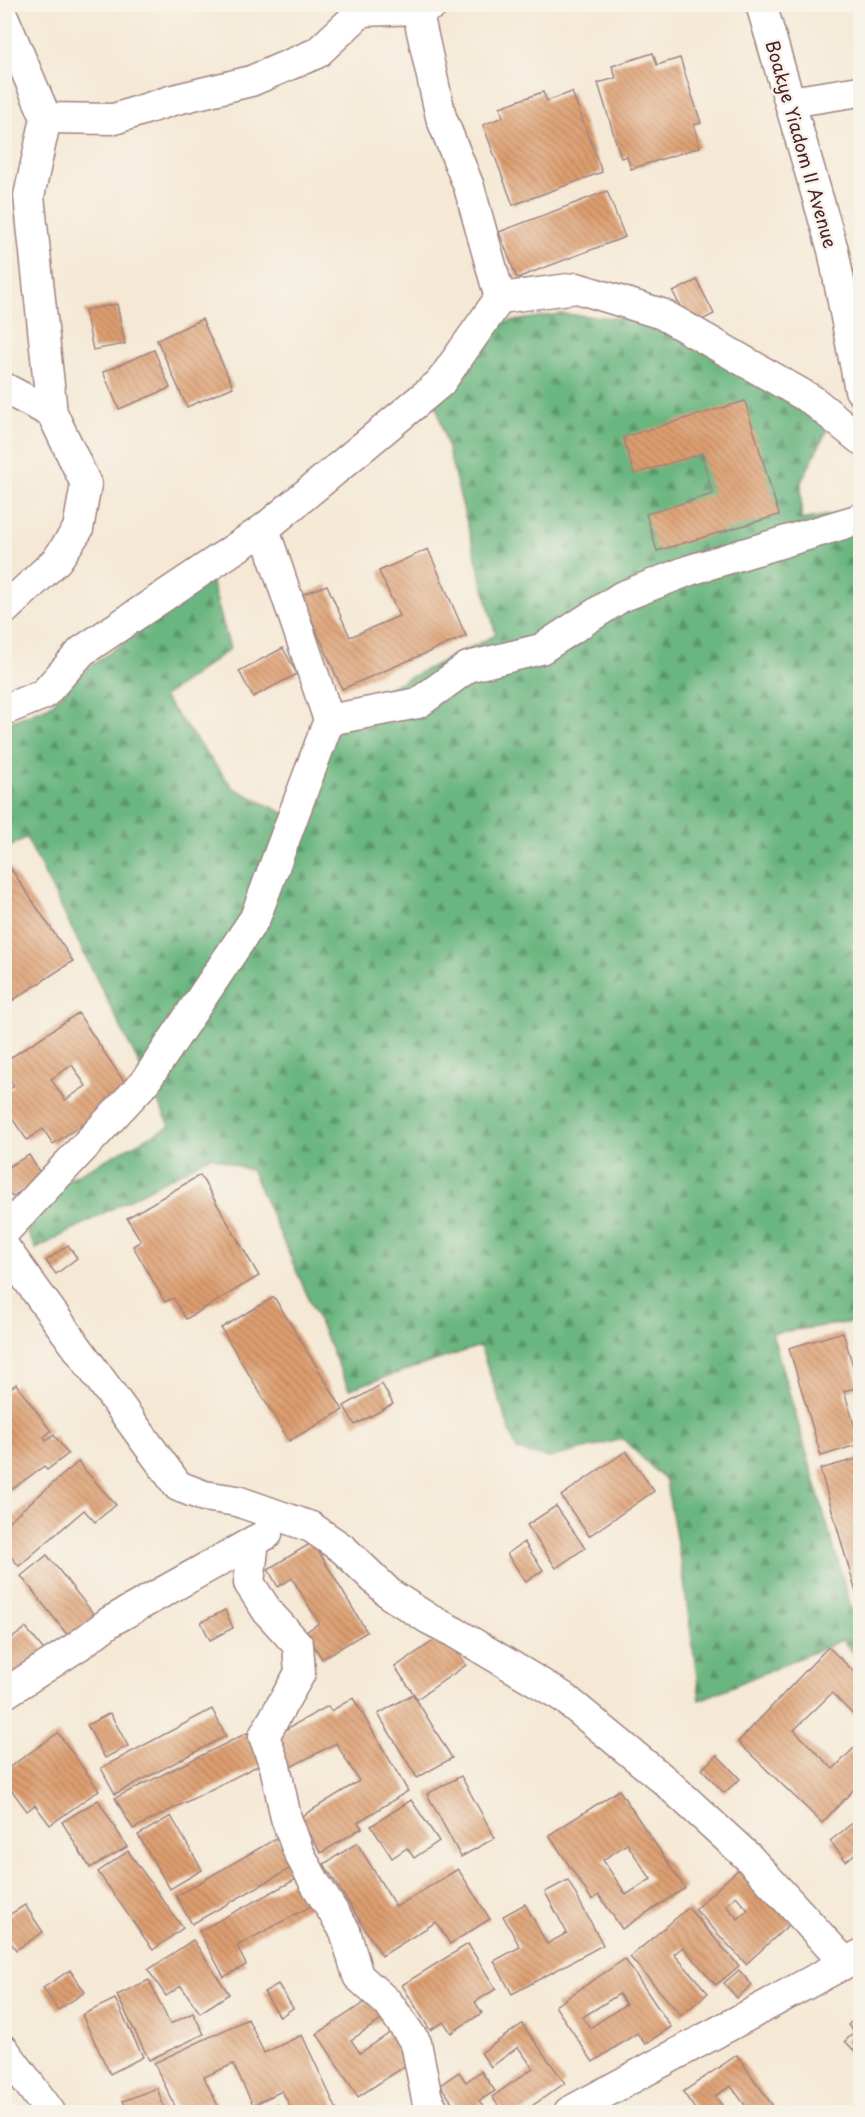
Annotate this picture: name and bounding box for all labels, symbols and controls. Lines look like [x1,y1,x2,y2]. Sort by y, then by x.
street label: Boakye Yiadom II Avenue [759,37,845,251]

